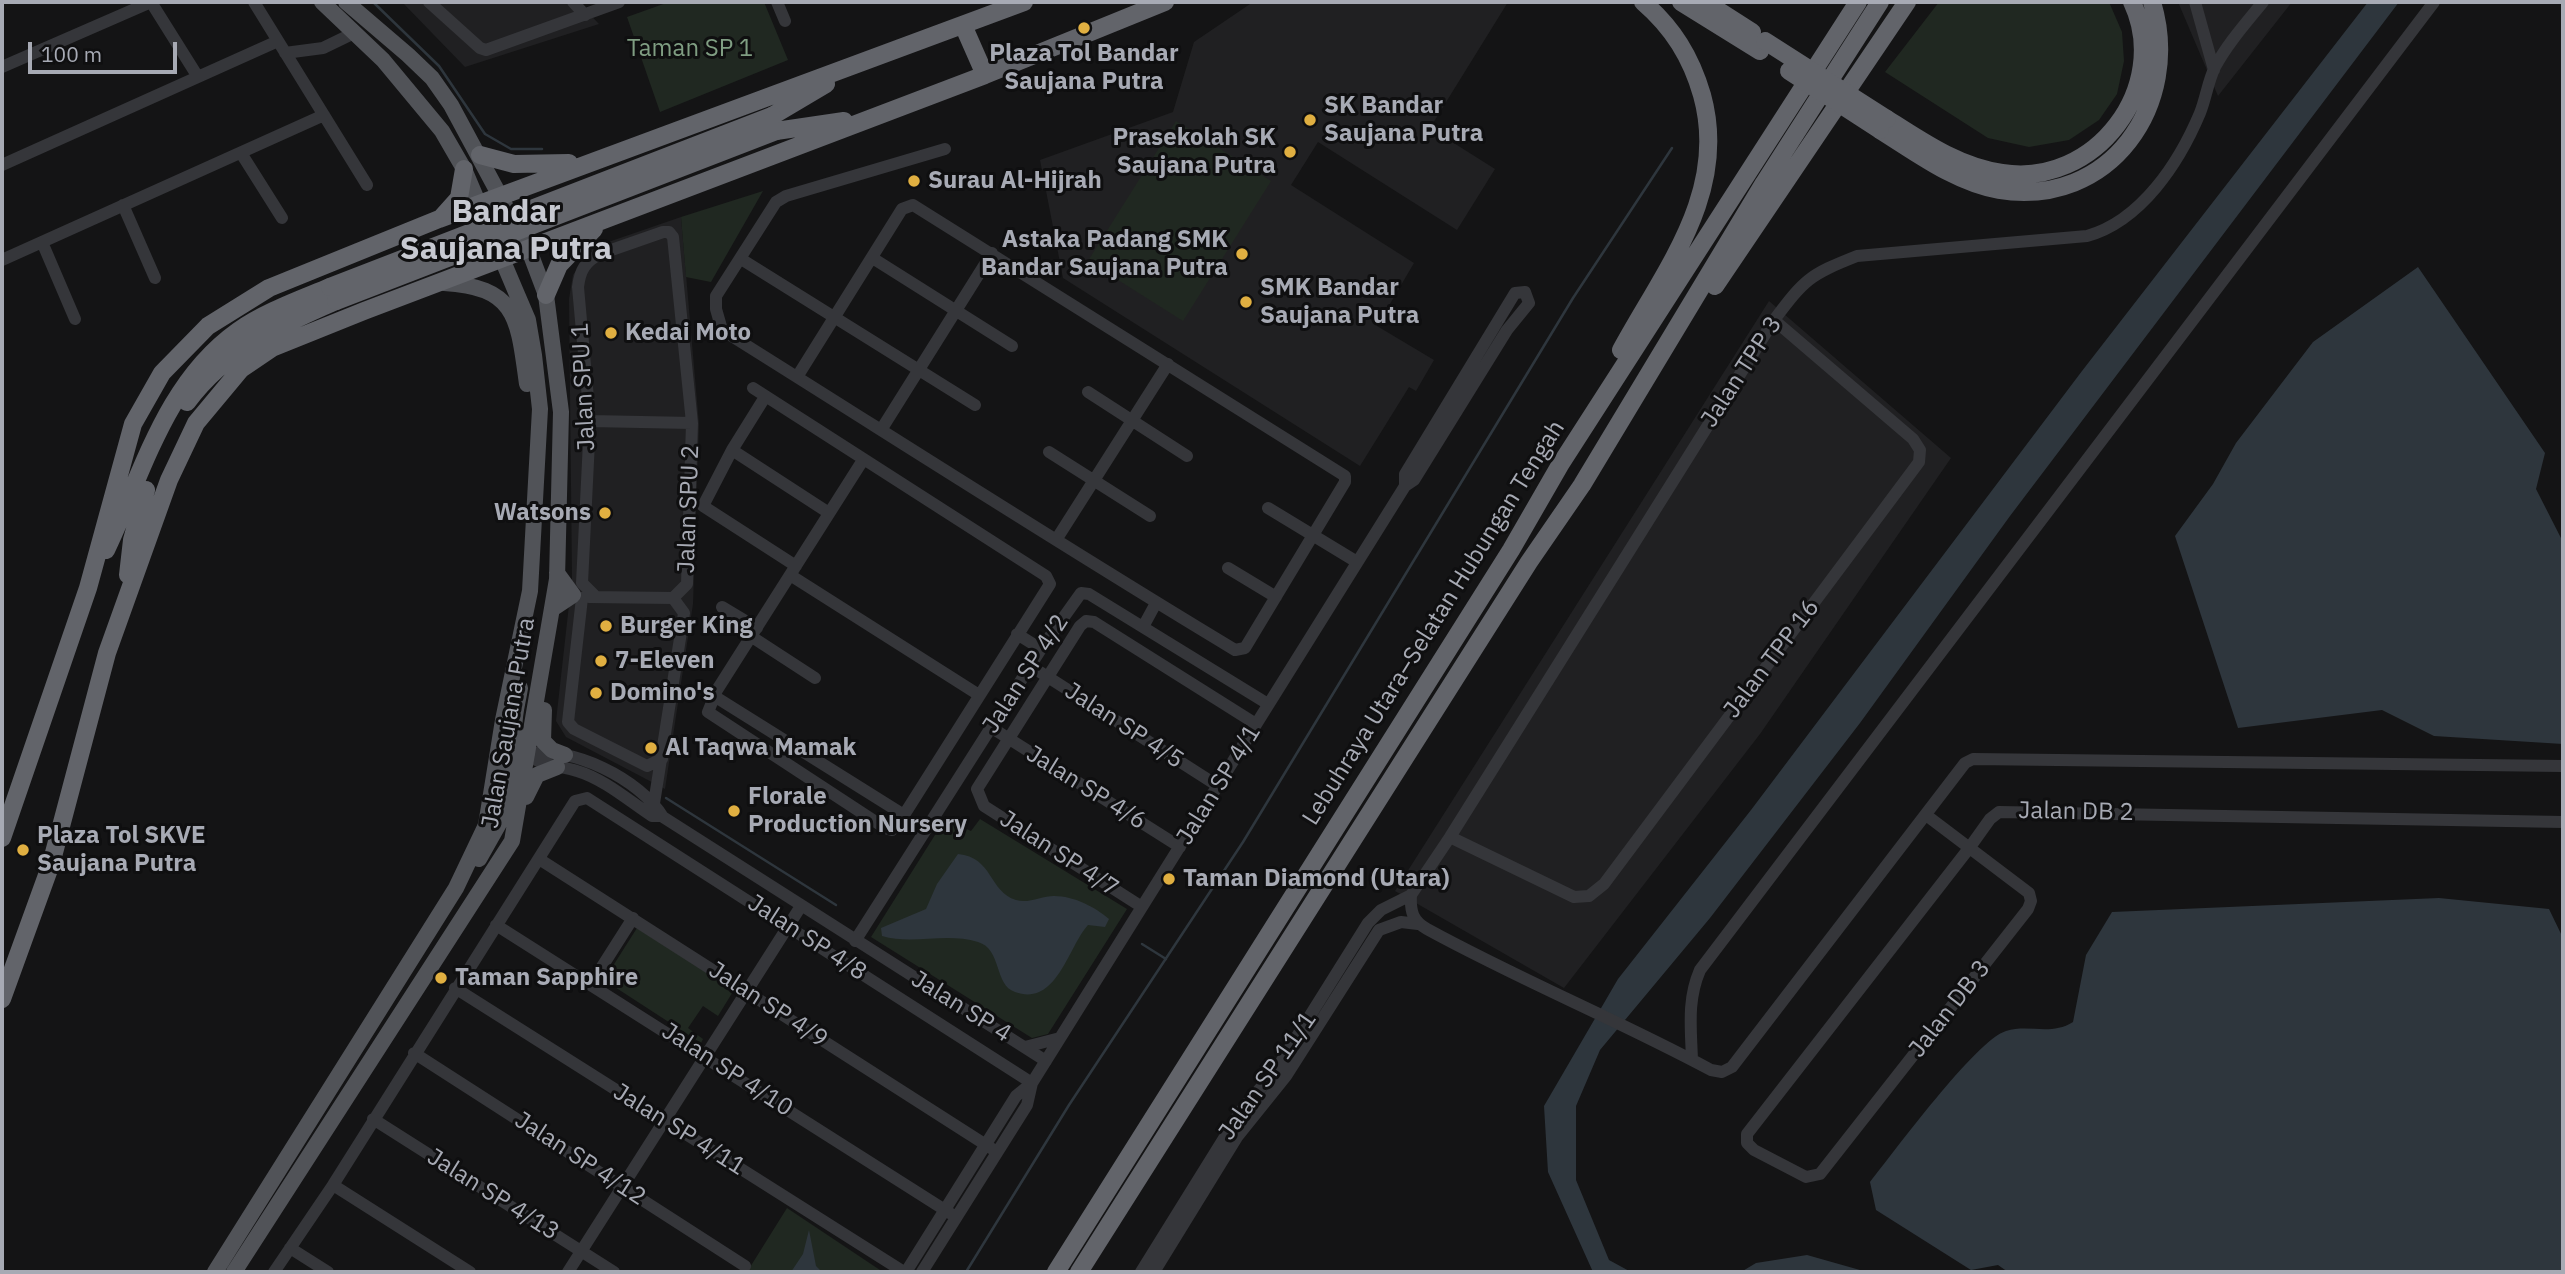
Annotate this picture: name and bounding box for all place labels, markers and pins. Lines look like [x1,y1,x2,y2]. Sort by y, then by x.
marker: Plaza Tol Bandar Saujana Putra [1076,20,1092,36]
place label: Plaza Tol Bandar Saujana Putra [989,40,1179,96]
place label: SK Bandar Saujana Putra [1324,92,1483,148]
marker: SK Bandar Saujana Putra [1302,112,1318,128]
place label: Prasekolah SK Saujana Putra [1113,124,1276,180]
marker: Prasekolah SK Saujana Putra [1282,144,1298,160]
place label: Surau Al-Hijrah [928,167,1102,195]
marker: Surau Al-Hijrah [906,173,922,189]
place label: Astaka Padang SMK Bandar Saujana Putra [981,226,1228,282]
marker: Astaka Padang SMK Bandar Saujana Putra [1234,246,1250,262]
place label: SMK Bandar Saujana Putra [1260,274,1419,330]
marker: SMK Bandar Saujana Putra [1238,294,1254,310]
place label: Kedai Moto [625,319,751,347]
marker: Kedai Moto [603,325,619,341]
place label: Watsons [494,499,591,527]
marker: Watsons [597,505,613,521]
place label: Burger King [620,612,753,640]
marker: Burger King [598,618,614,634]
place label: 7-Eleven [615,647,715,675]
marker: 7-Eleven [593,653,609,669]
place label: Domino's [610,679,714,707]
marker: Domino's [588,685,604,701]
place label: Al Taqwa Mamak [665,734,856,762]
marker: Al Taqwa Mamak [643,740,659,756]
place label: Florale Production Nursery [748,783,967,839]
marker: Florale Production Nursery [726,803,742,819]
place label: Plaza Tol SKVE Saujana Putra [37,822,206,878]
marker: Plaza Tol SKVE Saujana Putra [15,842,31,858]
place label: Taman Diamond (Utara) [1183,865,1450,893]
marker: Taman Diamond (Utara) [1161,871,1177,887]
place label: Taman Sapphire [455,964,638,992]
marker: Taman Sapphire [433,970,449,986]

